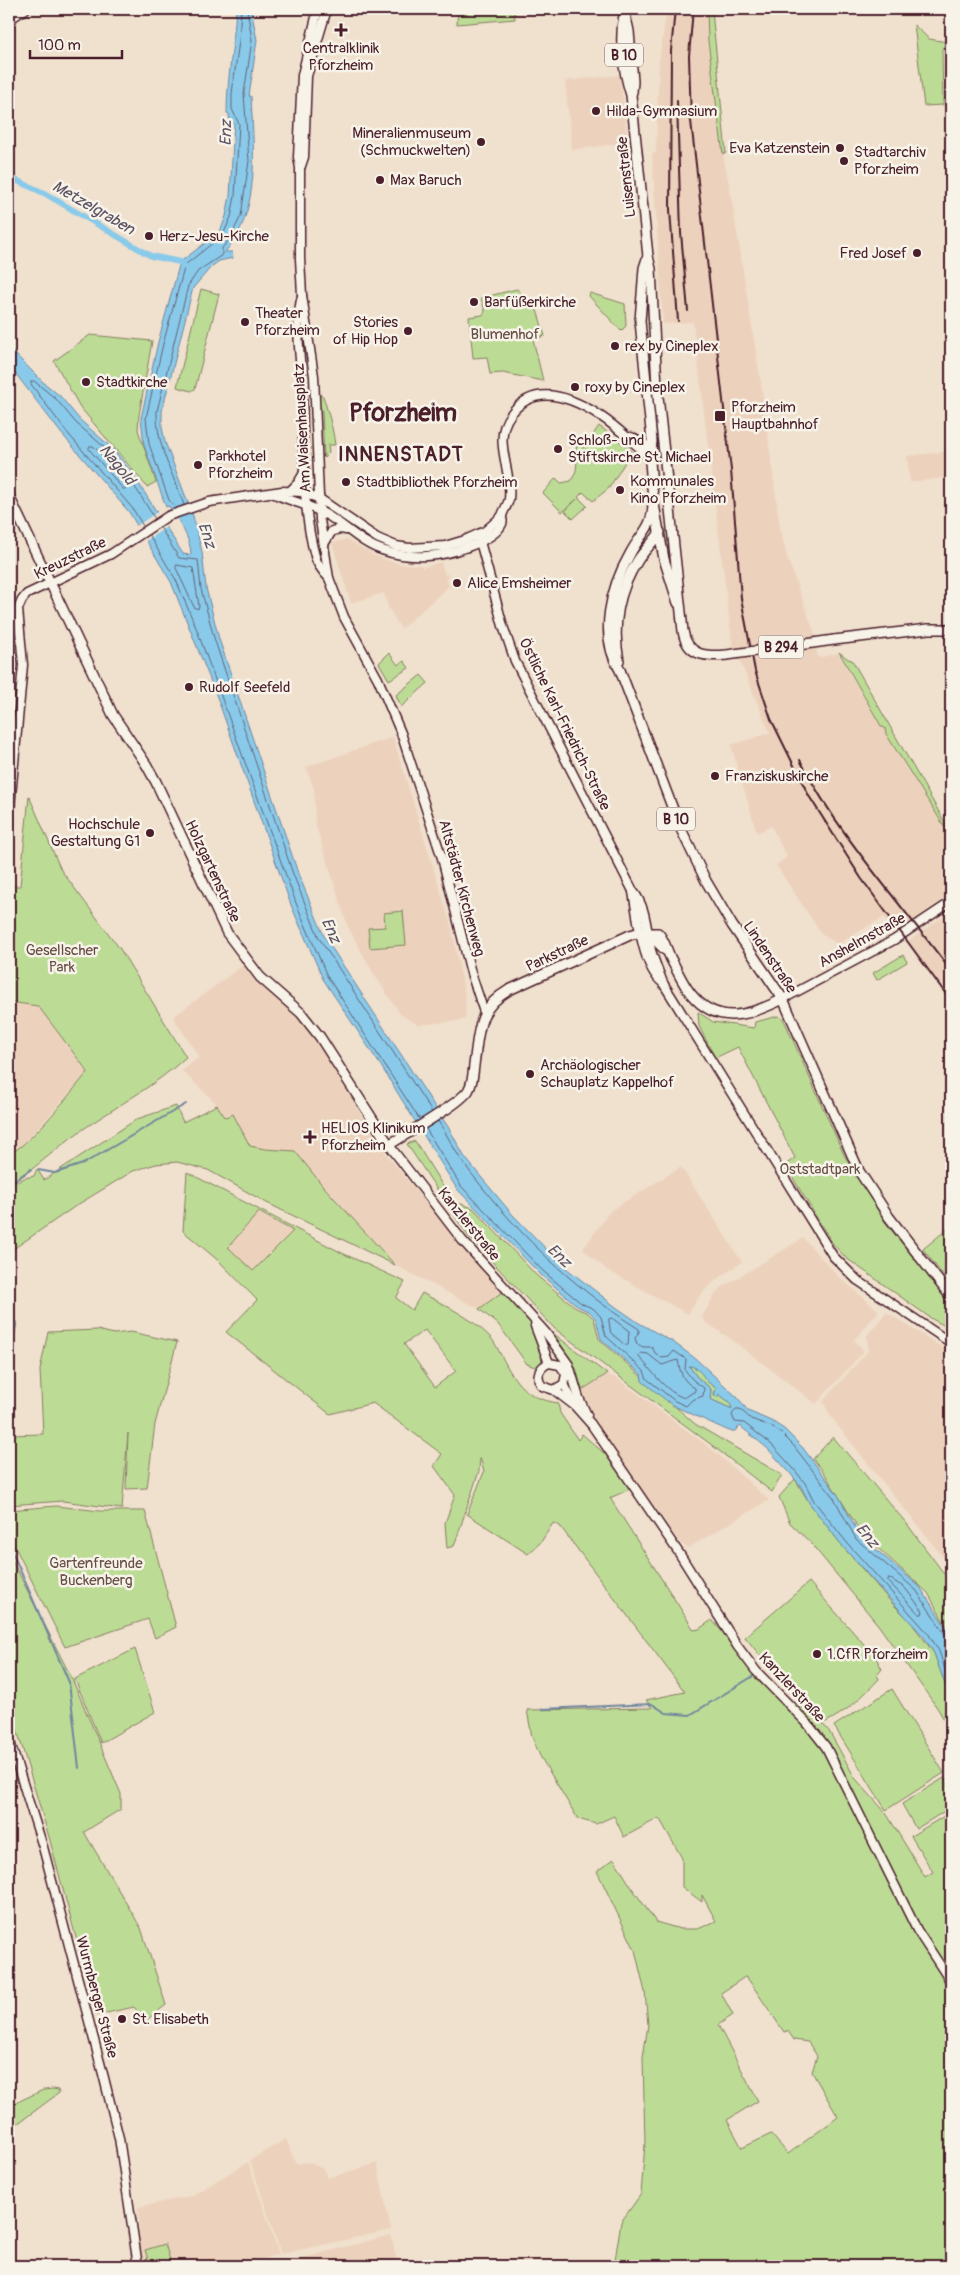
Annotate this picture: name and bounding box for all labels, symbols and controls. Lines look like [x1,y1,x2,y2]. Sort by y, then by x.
marker: Centralklinik Pforzheim [334,23,348,37]
scale bar [30,28,122,60]
text: 100 m [38,36,81,55]
place label: Centralklinik Pforzheim [303,39,380,75]
road number: B 10 [605,44,643,66]
place label: Hilda-Gymnasium [606,102,717,121]
marker: Hilda-Gymnasium [590,105,602,117]
water label: Enz [216,117,236,146]
place label: Mineralienmuseum (Schmuckwelten) [352,124,471,160]
street label: Luisenstraße [613,135,640,218]
marker: Mineralienmuseum (Schmuckwelten) [475,136,487,148]
place label: Eva Katzenstein [729,139,830,158]
marker: Eva Katzenstein [834,142,846,154]
place label: Stadtarchiv Pforzheim [854,143,926,179]
marker: Stadtarchiv Pforzheim [838,155,850,167]
place label: Max Baruch [390,171,462,190]
marker: Max Baruch [374,174,386,186]
water label: Metzelgraben [49,176,139,240]
place label: Herz-Jesu-Kirche [159,227,269,246]
marker: Herz-Jesu-Kirche [143,230,155,242]
place label: Fred Josef [839,244,907,263]
marker: Fred Josef [911,247,923,259]
place label: Barfüßerkirche [484,293,577,312]
marker: Barfüßerkirche [468,296,480,308]
place label: Theater Pforzheim [255,304,320,340]
place label: Stories of Hip Hop [333,313,398,349]
marker: Theater Pforzheim [239,316,251,328]
marker: Stories of Hip Hop [402,325,414,337]
park label: Blumenhof [470,325,540,344]
place label: rex by Cineplex [625,337,718,356]
marker: rex by Cineplex [609,340,621,352]
street label: Am Waisenhausplatz [290,363,315,493]
place label: Stadtkirche [96,373,168,392]
marker: Stadtkirche [80,376,92,388]
place label: roxy by Cineplex [585,378,685,397]
marker: roxy by Cineplex [569,381,581,393]
district label: Pforzheim [349,398,457,429]
place label: Pforzheim Hauptbahnhof [731,398,819,434]
marker: Pforzheim Hauptbahnhof [713,409,727,423]
place label: Schloß- und Stiftskirche St. Michael [568,431,711,467]
water label: Nagold [95,440,141,491]
district label: INNENSTADT [338,442,464,467]
marker: Schloß- und Stiftskirche St. Michael [552,443,564,455]
place label: Parkhotel Pforzheim [208,447,273,483]
marker: Parkhotel Pforzheim [192,459,204,471]
place label: Kommunales Kino Pforzheim [630,472,726,508]
place label: Stadtbibliothek Pforzheim [356,473,518,492]
marker: Stadtbibliothek Pforzheim [340,476,352,488]
marker: Kommunales Kino Pforzheim [614,484,626,496]
water label: Enz [194,520,221,553]
street label: Kreuzstraße [31,533,110,584]
place label: Alice Emsheimer [467,574,572,593]
marker: Alice Emsheimer [451,577,463,589]
street label: Östliche Karl-Friedrich-Straße [515,635,615,814]
road number: B 294 [758,636,804,659]
place label: Rudolf Seefeld [199,678,290,697]
marker: Rudolf Seefeld [183,681,195,693]
place label: Franziskuskirche [725,767,829,786]
marker: Franziskuskirche [709,770,721,782]
road number: B 10 [657,808,695,831]
place label: Hochschule Gestaltung G1 [51,815,141,851]
street label: Holzgartenstraße [181,817,245,926]
street label: Altstädter Kirchenweg [434,818,489,959]
marker: Hochschule Gestaltung G1 [144,827,156,839]
street label: Anshelmstraße [815,908,910,972]
water label: Enz [317,915,347,949]
street label: Lindenstraße [739,918,801,997]
street label: Parkstraße [523,930,592,976]
park label: Gesellscher Park [26,941,99,977]
place label: Archäologischer Schauplatz Kappelhof [540,1056,674,1092]
marker: Archäologischer Schauplatz Kappelhof [524,1068,536,1080]
place label: HELIOS Klinikum Pforzheim [321,1119,425,1155]
marker: HELIOS Klinikum Pforzheim [303,1130,317,1144]
park label: Oststadtpark [779,1160,861,1179]
street label: Kanzlerstraße [433,1184,504,1265]
water label: Enz [543,1240,577,1274]
water label: Enz [851,1519,885,1554]
park label: Gartenfreunde Buckenberg [49,1554,143,1590]
place label: 1.CfR Pforzheim [827,1645,928,1664]
street label: Kanzlerstraße [754,1648,829,1727]
marker: 1.CfR Pforzheim [811,1648,823,1660]
street label: Wurmberger Straße [71,1934,122,2061]
place label: St. Elisabeth [132,2010,209,2029]
marker: St. Elisabeth [116,2013,128,2025]

